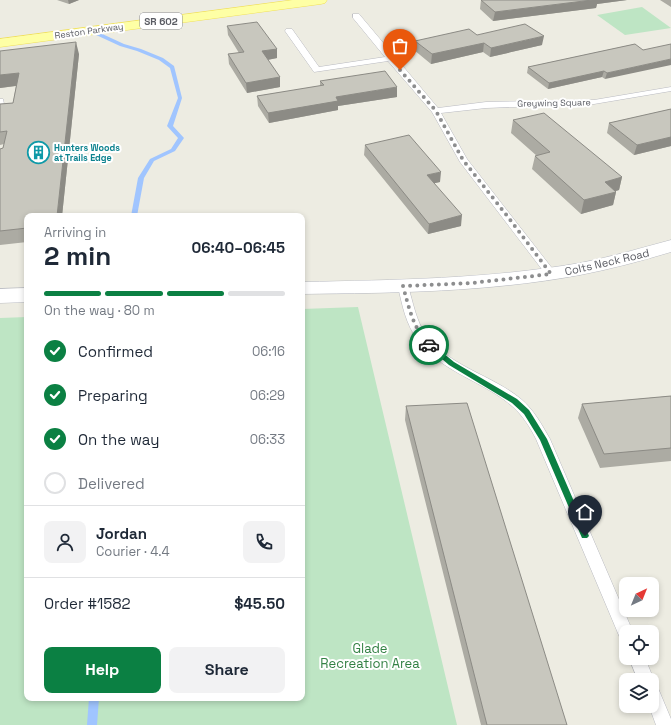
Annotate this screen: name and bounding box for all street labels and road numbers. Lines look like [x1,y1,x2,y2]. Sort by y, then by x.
road number: SR 602 [140,13,182,29]
street label: Reston Parkway [54,20,124,42]
street label: Greywing Square [517,96,591,110]
street label: Colts Neck Road [563,245,651,279]

